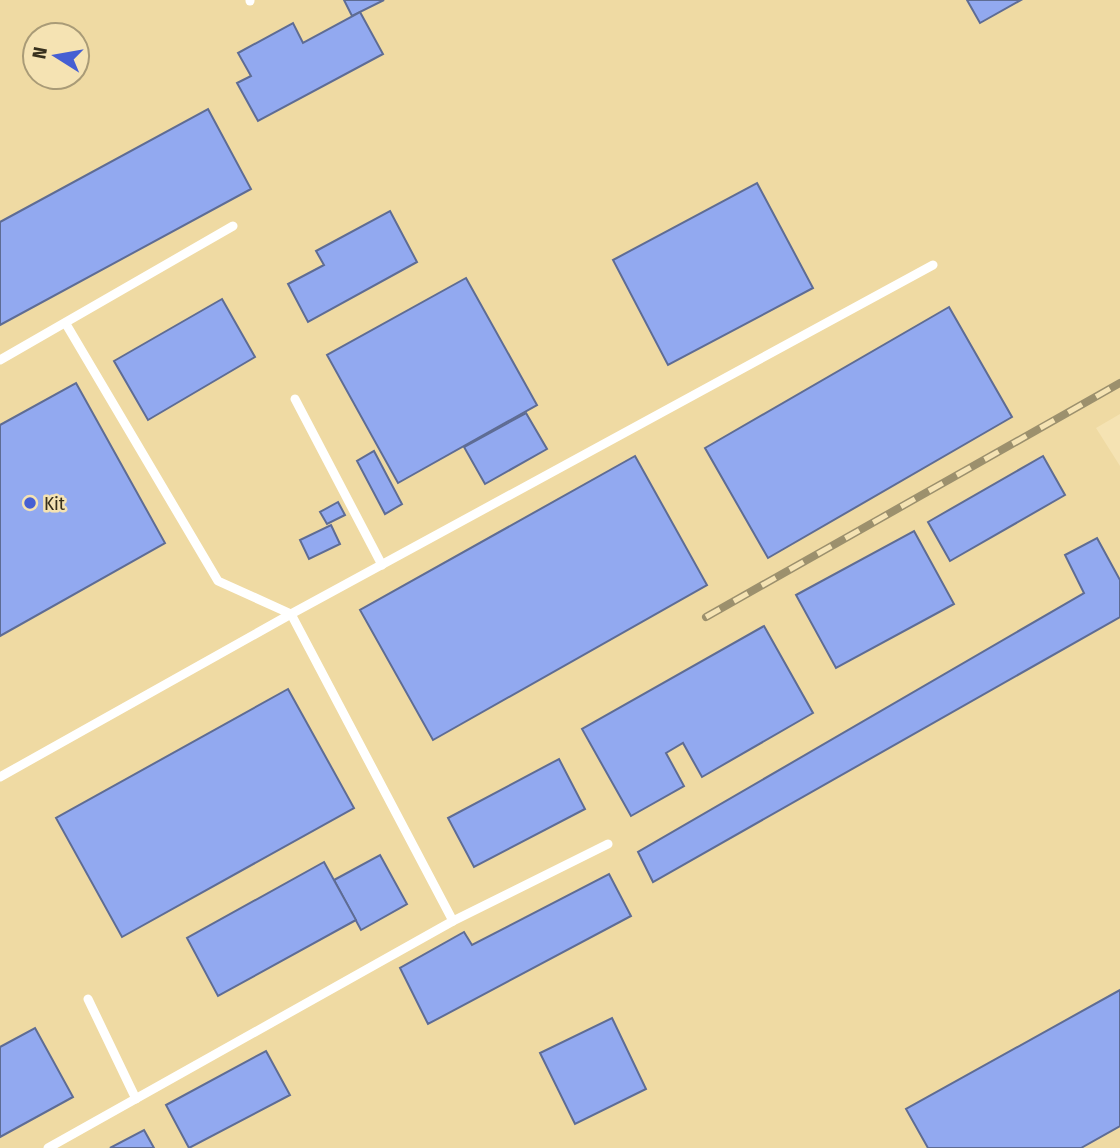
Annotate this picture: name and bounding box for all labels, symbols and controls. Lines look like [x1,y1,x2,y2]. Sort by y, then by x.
north arrow [21,21,91,91]
text: N [27,45,52,61]
place label: Kit [44,492,66,515]
marker: Kit [22,495,38,511]

